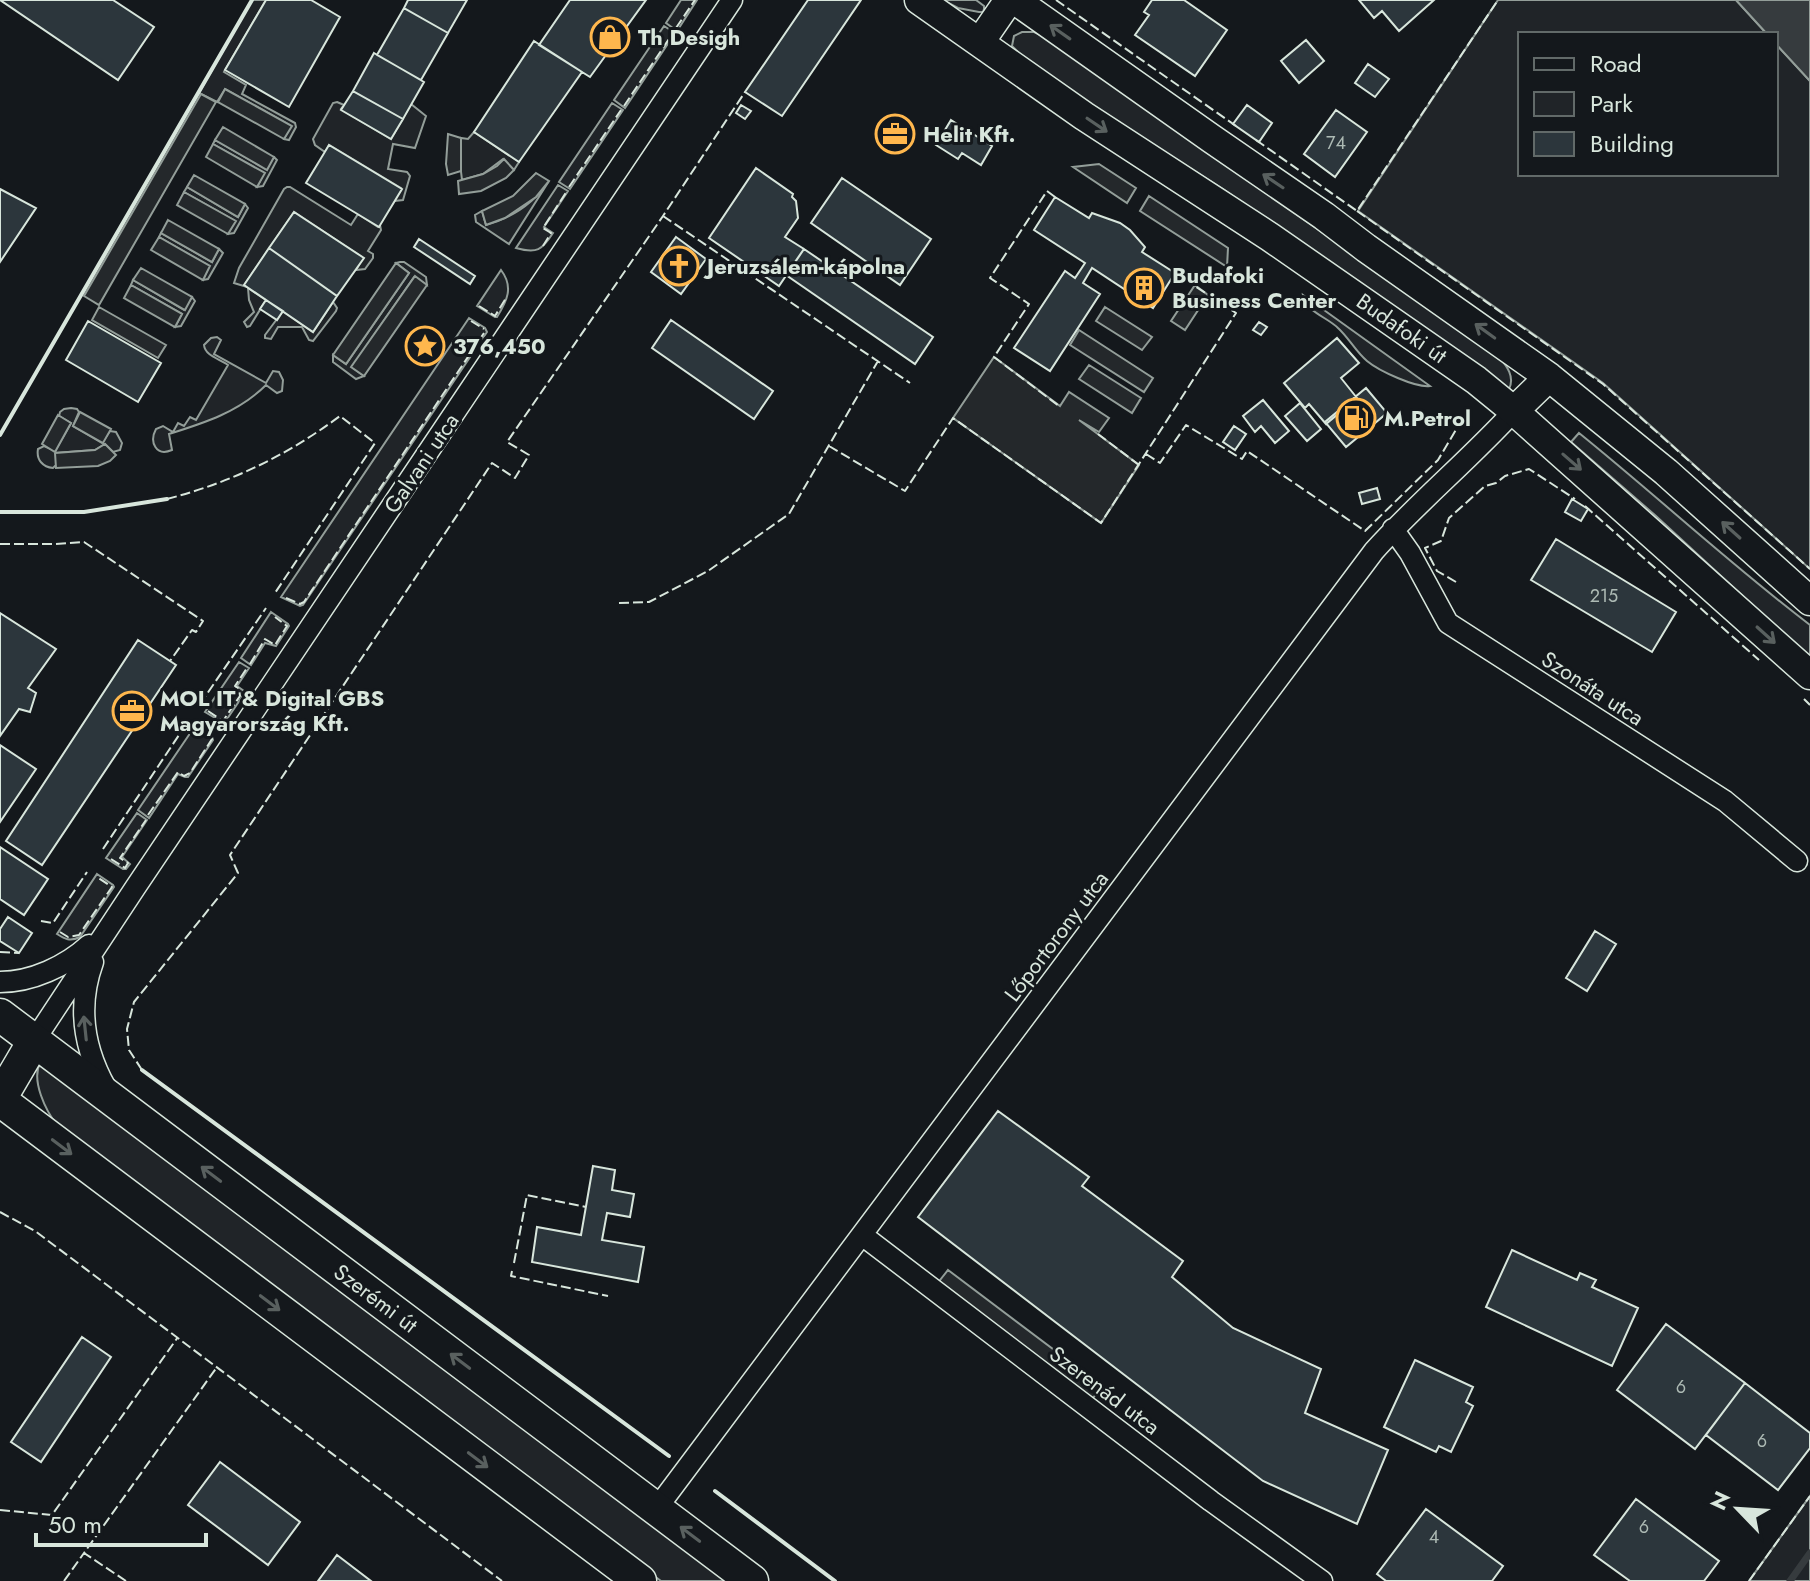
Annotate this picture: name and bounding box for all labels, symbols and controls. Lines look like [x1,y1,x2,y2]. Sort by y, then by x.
shop icon: Th Desigh [589,16,631,58]
place label: Th Desigh [638,21,740,53]
one-way arrow [1050,23,1072,40]
legend [1518,32,1778,176]
text: Road [1590,46,1642,81]
text: Park [1590,86,1633,121]
office icon: Helit Kft. [874,113,916,155]
one-way arrow [1086,117,1108,133]
place label: Helit Kft. [923,118,1016,150]
text: Building [1590,126,1674,161]
house number: 74 [1326,130,1346,156]
one-way arrow [1263,173,1285,189]
church icon: Jeruzsálem-kápolna [658,245,700,287]
place label: Jeruzsálem-kápolna [703,250,905,282]
place label: Budafoki Business Center [1172,259,1337,316]
building icon: Budafoki Business Center [1123,267,1165,309]
street label: Budafoki út [1350,285,1454,371]
one-way arrow [1475,323,1497,339]
place icon: 376,450 [404,325,446,367]
place label: 376,450 [453,330,546,362]
fuel station icon: M.Petrol [1335,397,1377,439]
place label: M.Petrol [1384,402,1471,434]
street label: Galvani utca [376,406,466,520]
one-way arrow [1561,453,1581,471]
one-way arrow [1721,522,1741,540]
house number: 215 [1590,583,1618,609]
one-way arrow [1756,626,1776,645]
street label: Szonáta utca [1535,643,1651,733]
place label: MOL IT & Digital GBS Magyarország Kft. [160,682,384,739]
office icon: MOL IT & Digital GBS Magyarország Kft. [111,690,153,732]
street label: Lőportorony utca [996,864,1116,1008]
one-way arrow [77,1015,92,1042]
one-way arrow [51,1139,73,1156]
one-way arrow [201,1166,222,1183]
street label: Szerémi út [327,1256,425,1341]
one-way arrow [259,1295,280,1312]
street label: Szerenád utca [1043,1338,1167,1442]
one-way arrow [450,1352,471,1369]
house number: 6 [1676,1374,1686,1400]
house number: 6 [1757,1428,1767,1454]
one-way arrow [467,1451,488,1468]
north arrow [1698,1469,1778,1549]
text: N [1702,1486,1738,1515]
scale bar [36,1497,206,1547]
text: 50 m [48,1507,102,1542]
house number: 6 [1639,1514,1649,1540]
house number: 4 [1429,1524,1439,1550]
one-way arrow [680,1525,702,1542]

